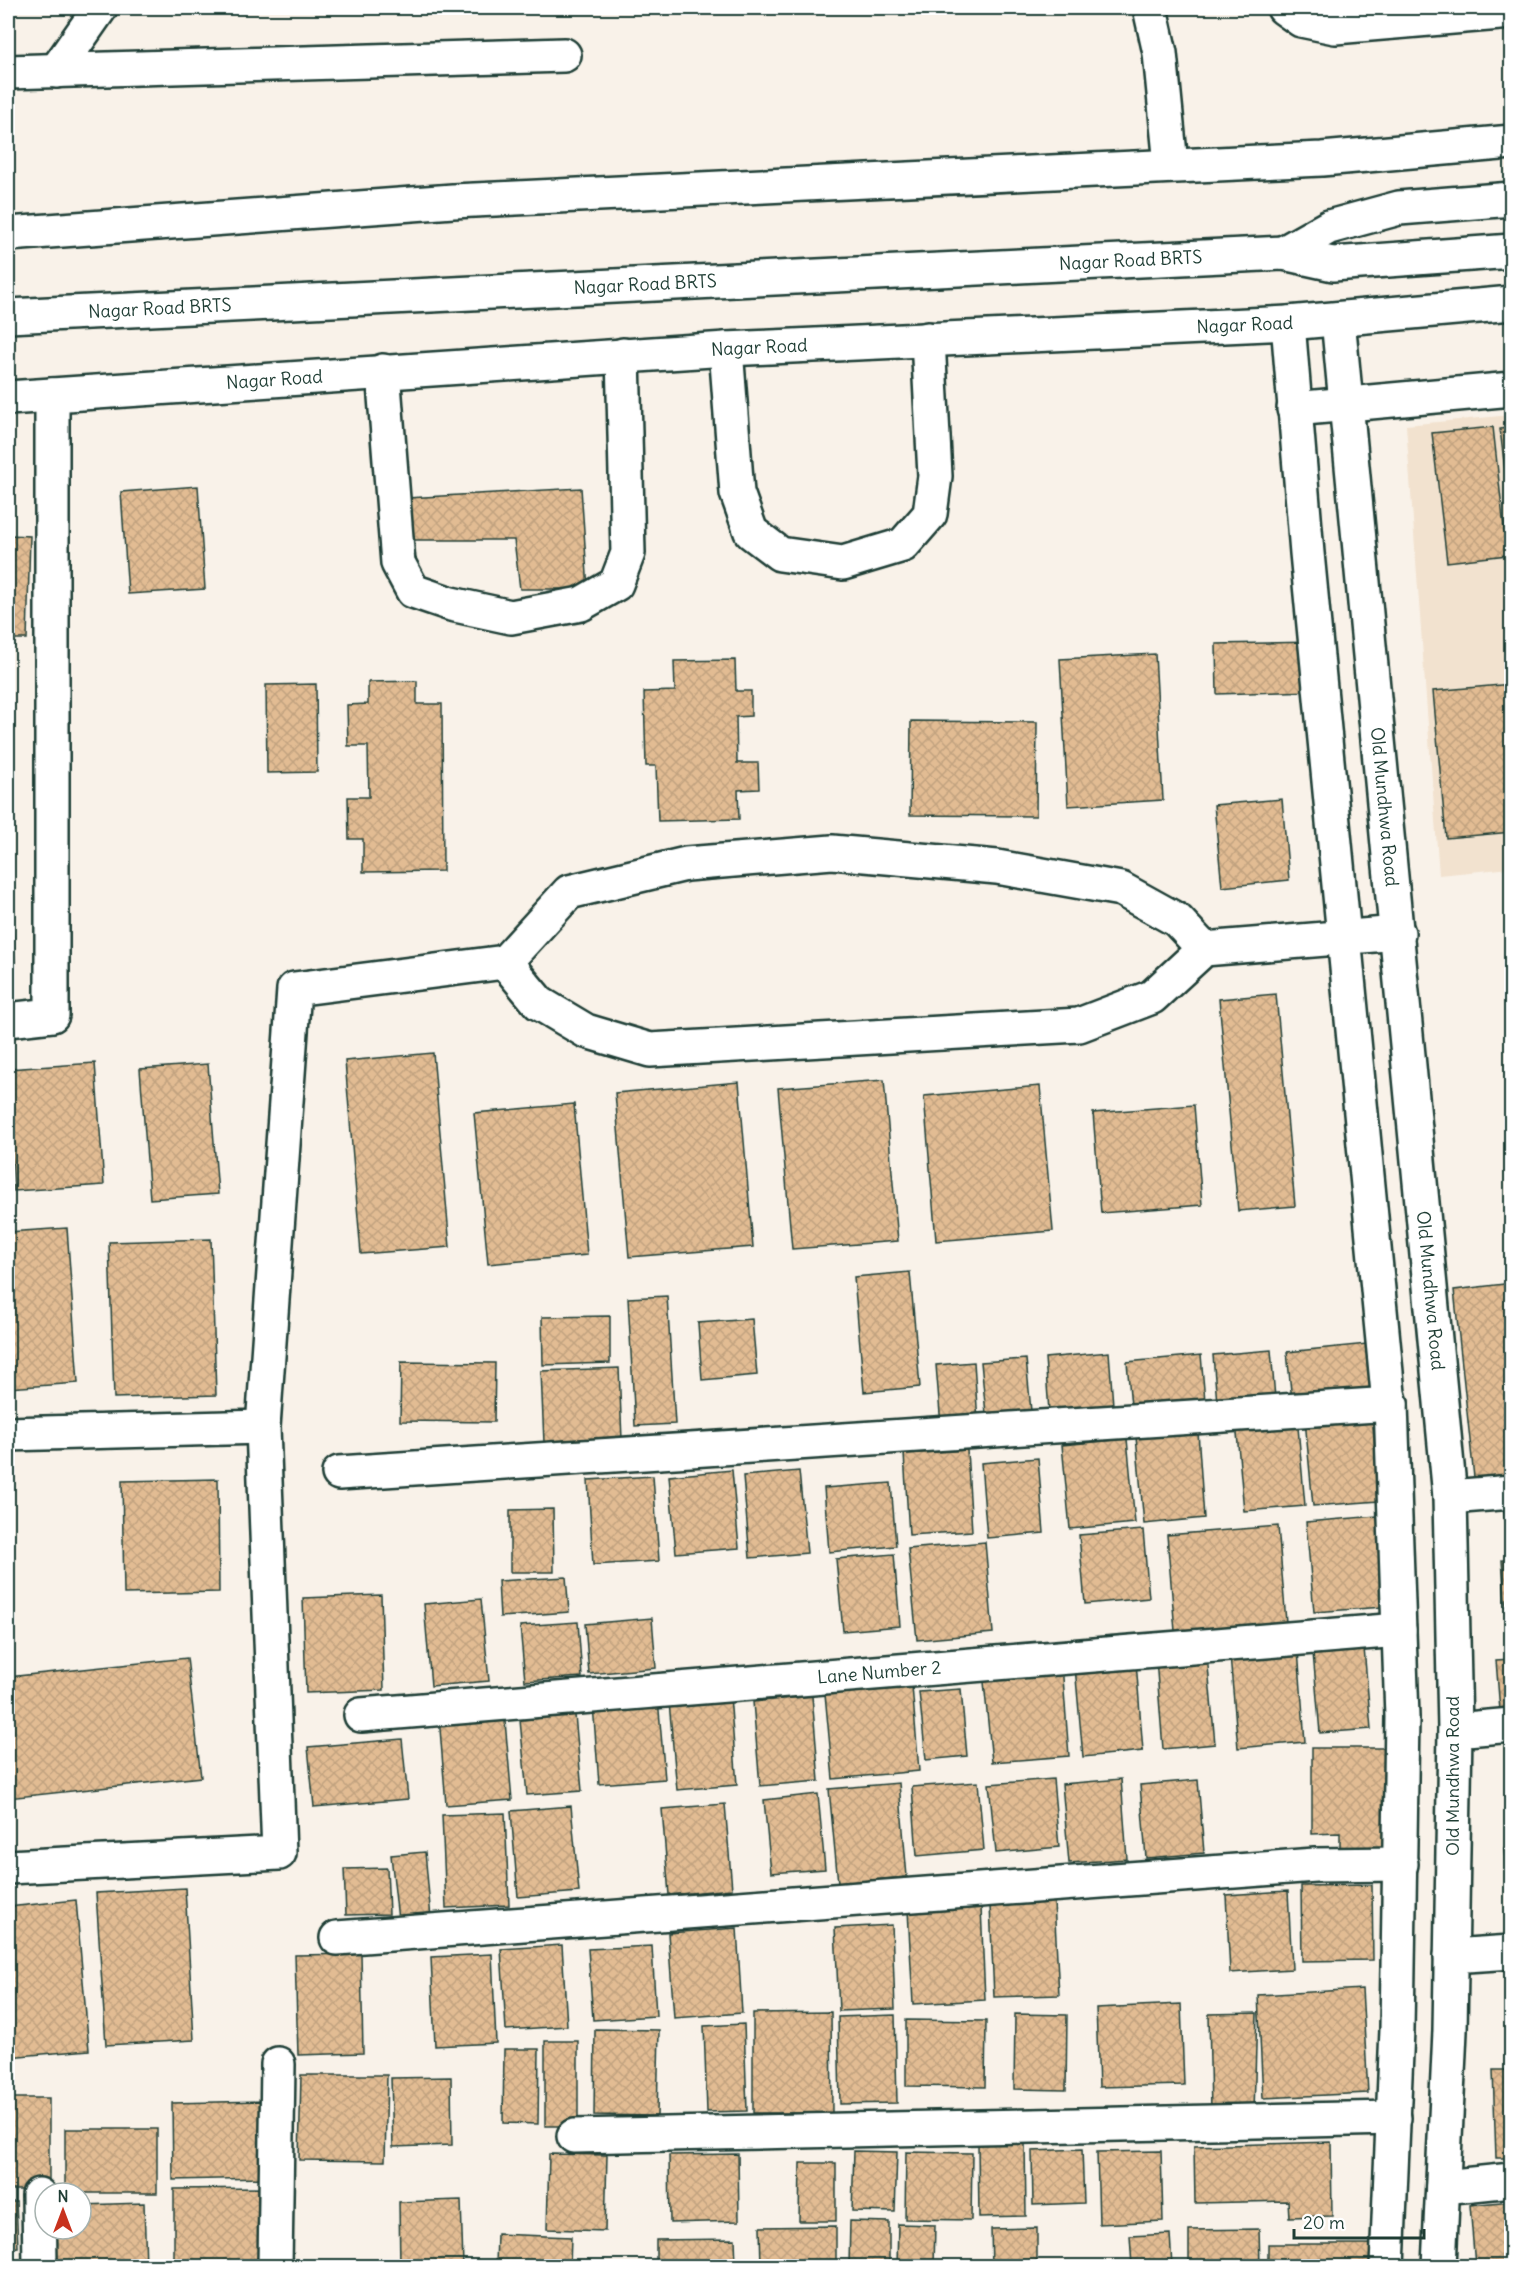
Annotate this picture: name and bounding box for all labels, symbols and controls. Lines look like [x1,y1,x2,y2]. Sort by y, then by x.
street label: Nagar Road BRTS [1058,245,1203,275]
street label: Nagar Road BRTS [573,269,717,299]
street label: Nagar Road BRTS [88,293,232,323]
street label: Nagar Road [1196,311,1294,338]
street label: Nagar Road [710,333,809,361]
street label: Nagar Road [225,365,324,394]
street label: Old Mundhwa Road [1366,726,1404,888]
street label: Old Mundhwa Road [1412,1210,1450,1372]
street label: Lane Number 2 [816,1656,942,1689]
street label: Old Mundhwa Road [1441,1696,1464,1856]
north arrow [33,2181,93,2241]
text: N [57,2186,69,2206]
scale bar [1294,2202,1424,2240]
text: 20 m [1303,2211,1345,2234]

